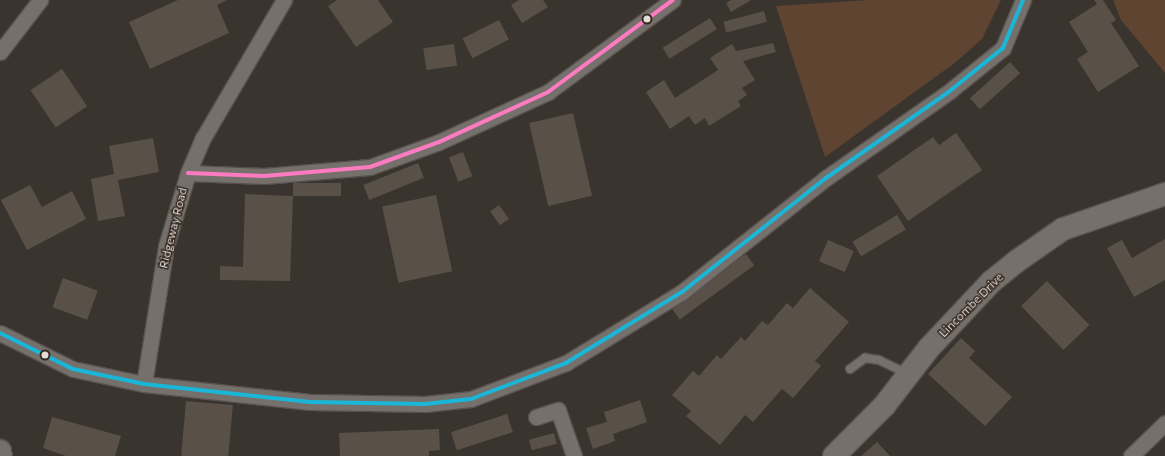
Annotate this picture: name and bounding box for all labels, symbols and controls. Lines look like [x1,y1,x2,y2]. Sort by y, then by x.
unlabelled marker [642,14,652,24]
street label: Ridgeway Road [156,186,190,270]
street label: Lincombe Drive [936,270,1006,340]
unlabelled marker [40,350,50,360]

